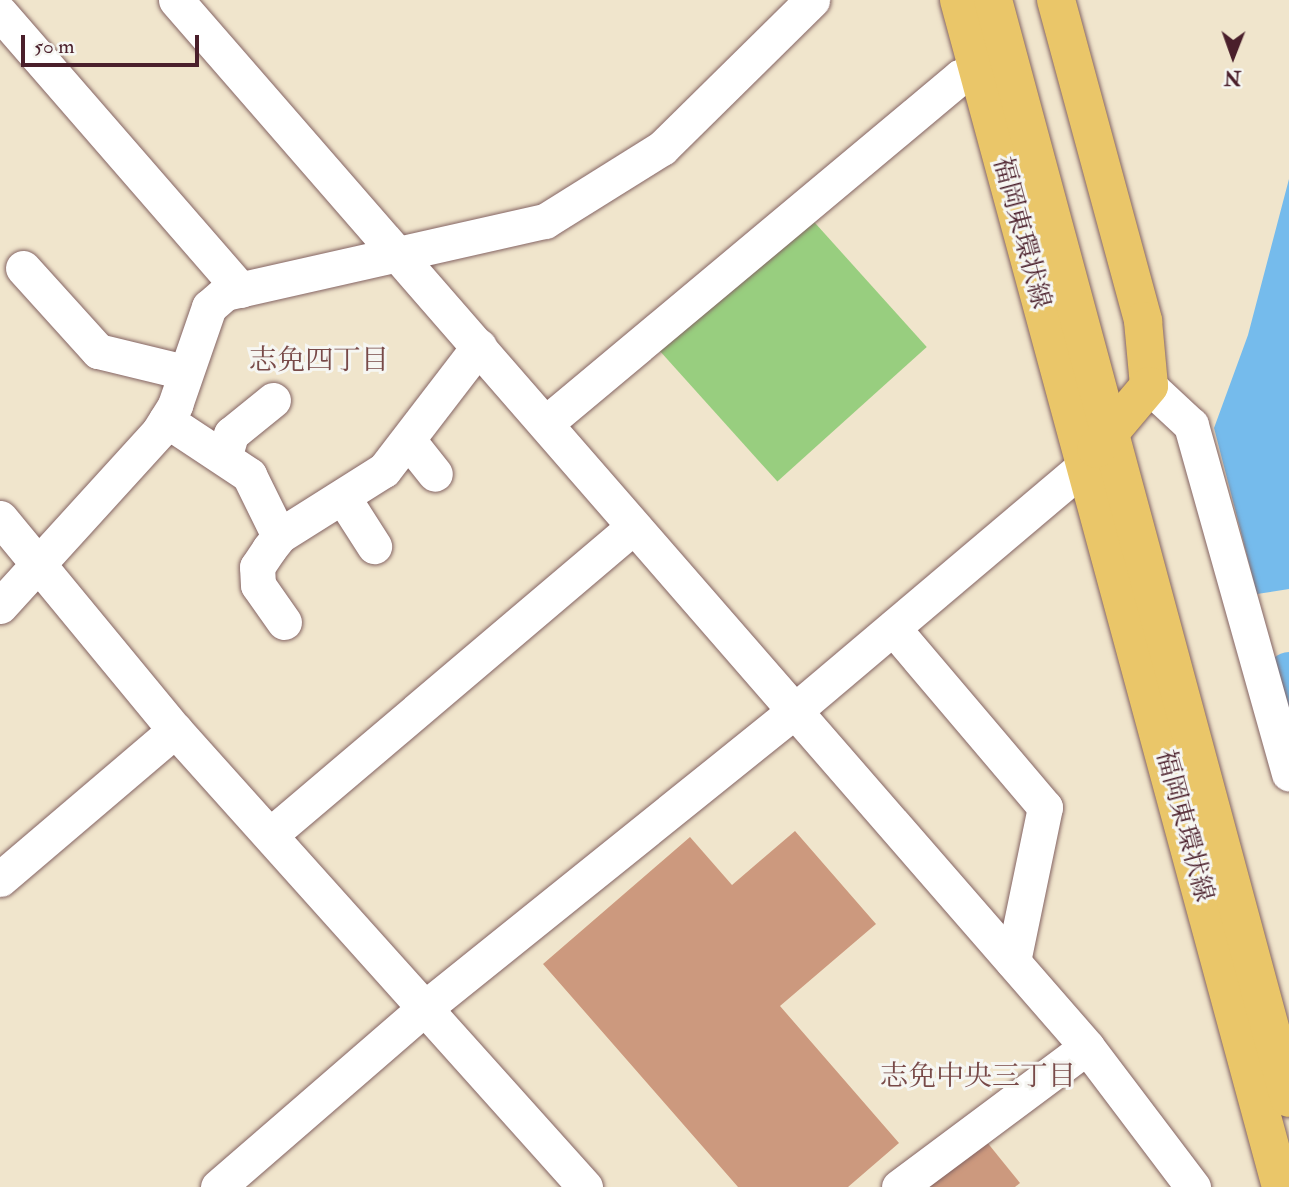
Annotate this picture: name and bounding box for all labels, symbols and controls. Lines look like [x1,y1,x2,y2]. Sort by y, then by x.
scale bar [24,21,203,65]
north arrow [1198,21,1268,91]
text: 50 m [34,33,75,60]
text: N [1224,65,1241,89]
street label: 福岡東環状線 [986,154,1056,312]
district label: 志免四丁目 [249,344,389,378]
street label: 福岡東環状線 [1149,747,1219,905]
district label: 志免中央三丁目 [880,1060,1076,1094]

